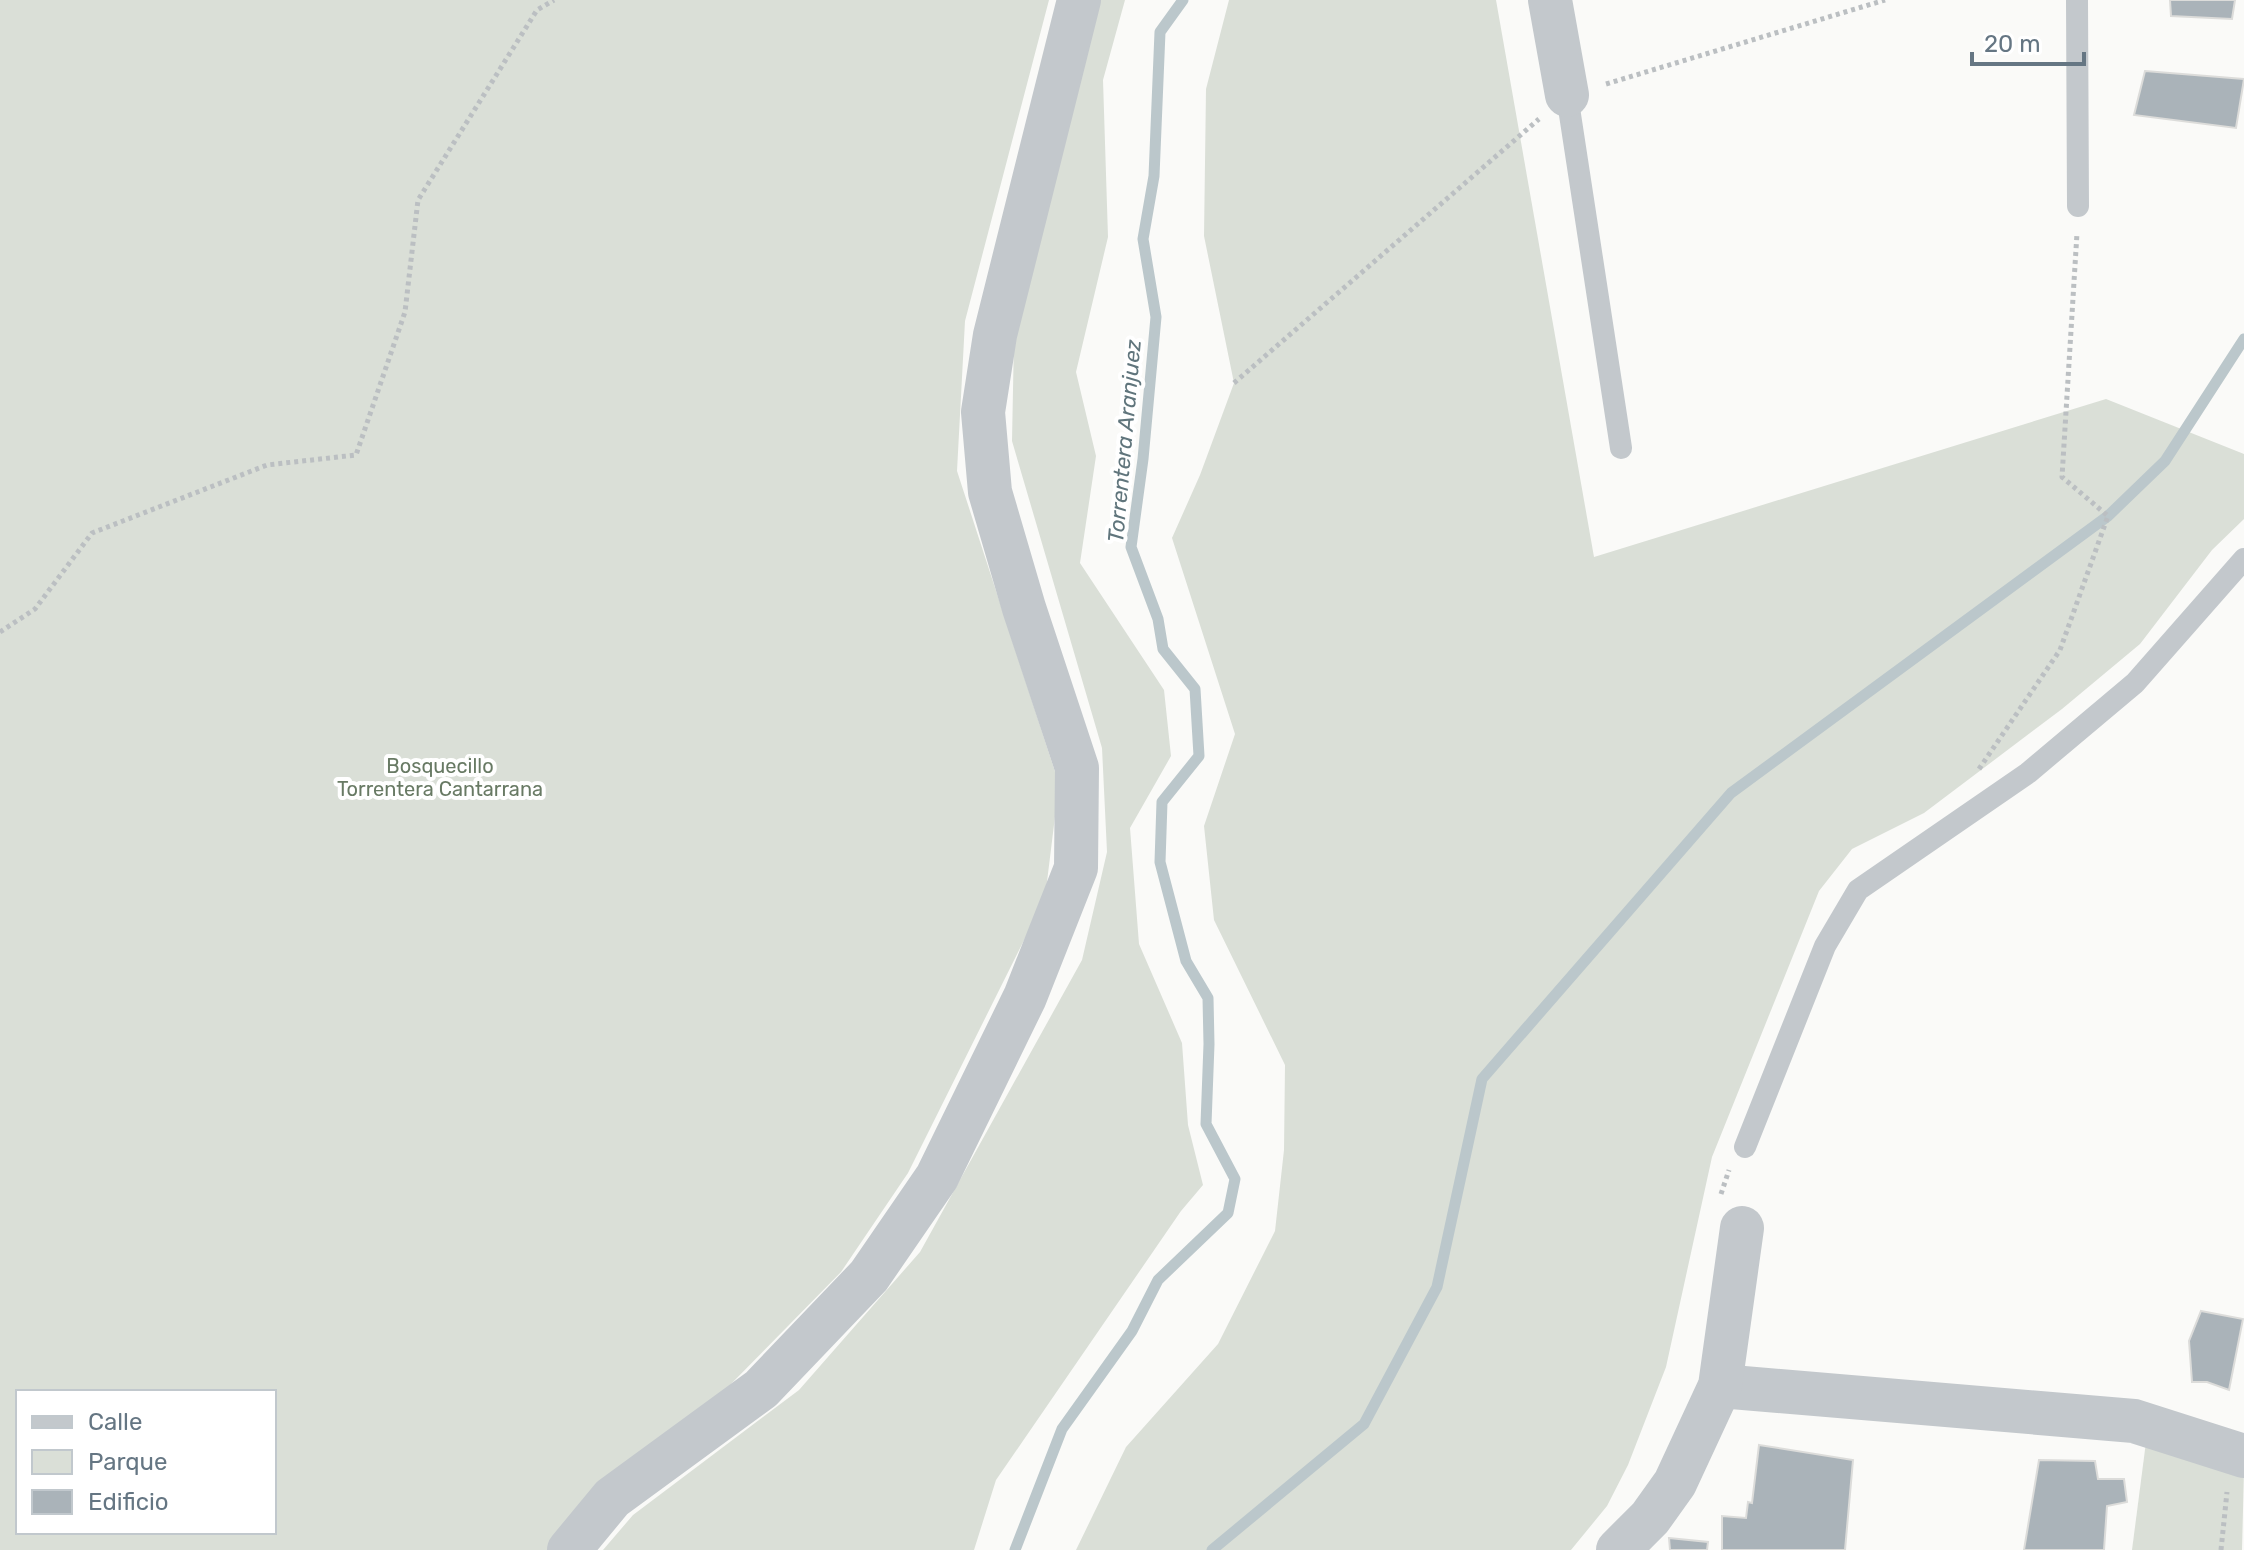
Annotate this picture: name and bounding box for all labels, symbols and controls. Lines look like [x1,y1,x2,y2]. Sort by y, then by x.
scale bar [1972,16,2084,66]
text: 20 m [1984,30,2041,58]
water label: Torrentera Aranjuez [1102,338,1147,544]
park label: Bosquecillo Torrentera Cantarrana [337,754,543,801]
legend [16,1390,276,1534]
text: Calle [88,1408,142,1436]
text: Parque [88,1448,167,1476]
text: Edificio [88,1488,169,1516]

